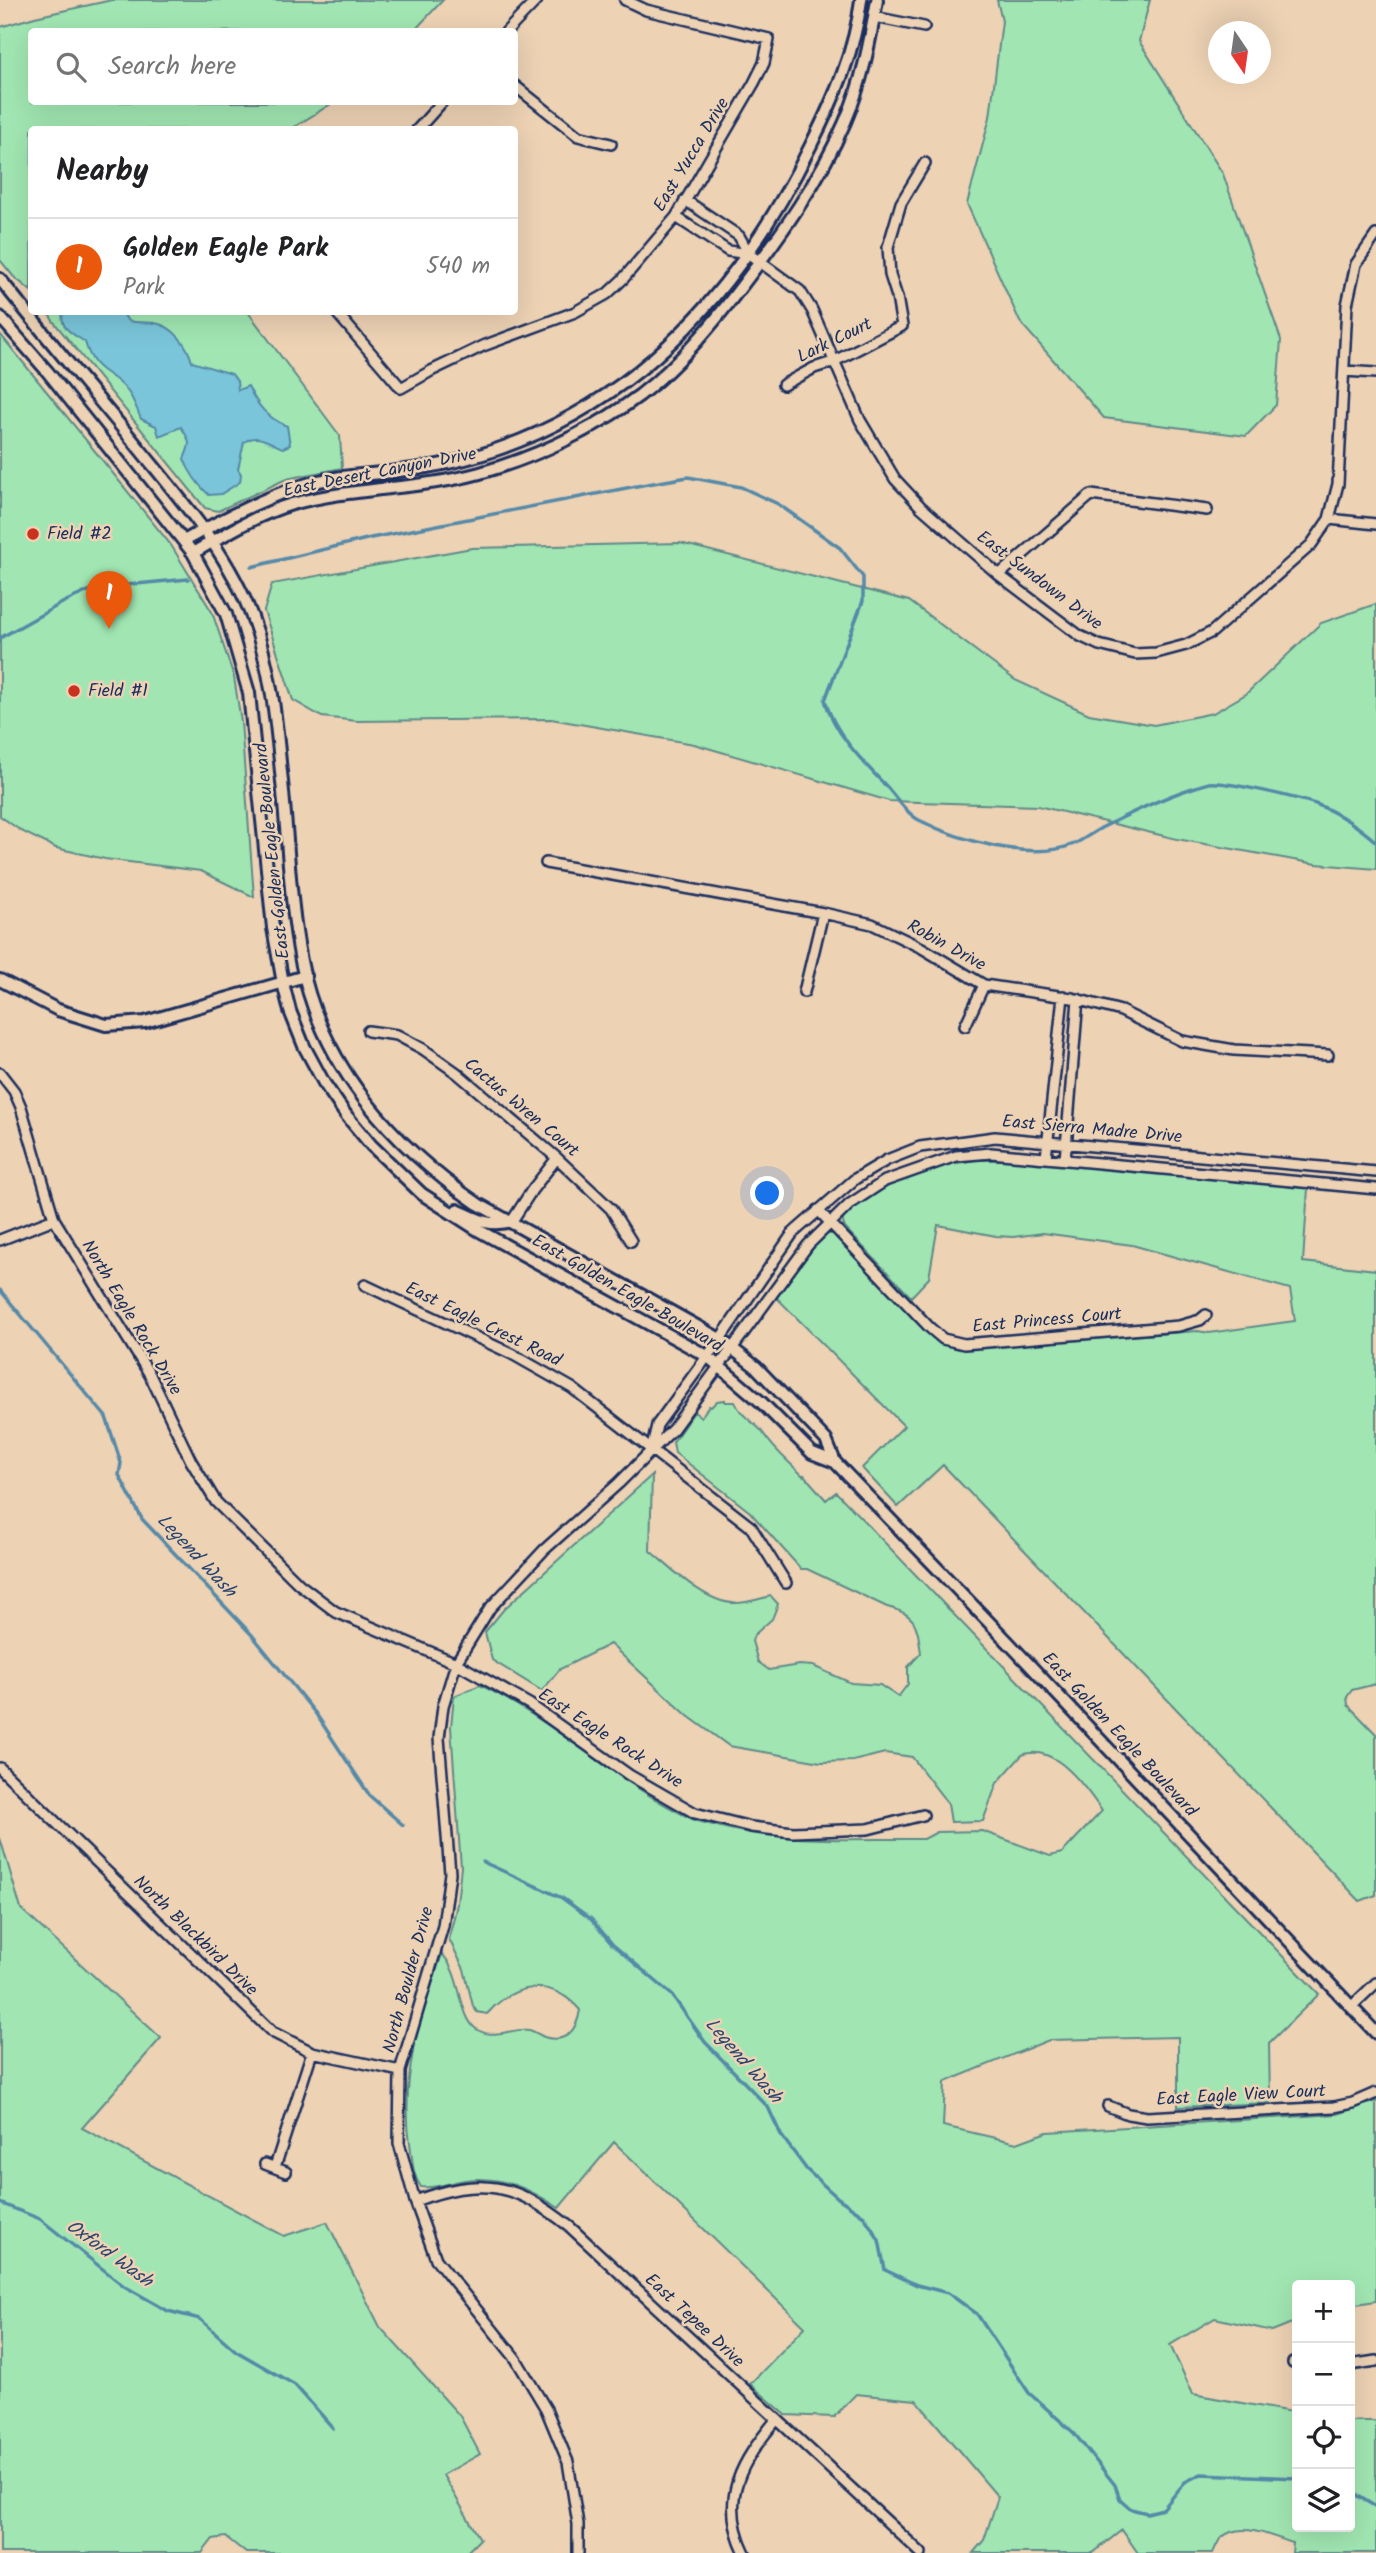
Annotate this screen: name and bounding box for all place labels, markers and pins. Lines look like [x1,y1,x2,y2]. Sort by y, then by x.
place label: Field #2 [47,520,112,549]
marker: Field #2 [25,526,41,542]
pin: 1 [86,571,132,629]
place label: Field #1 [88,677,148,706]
marker: Field #1 [66,683,82,699]

